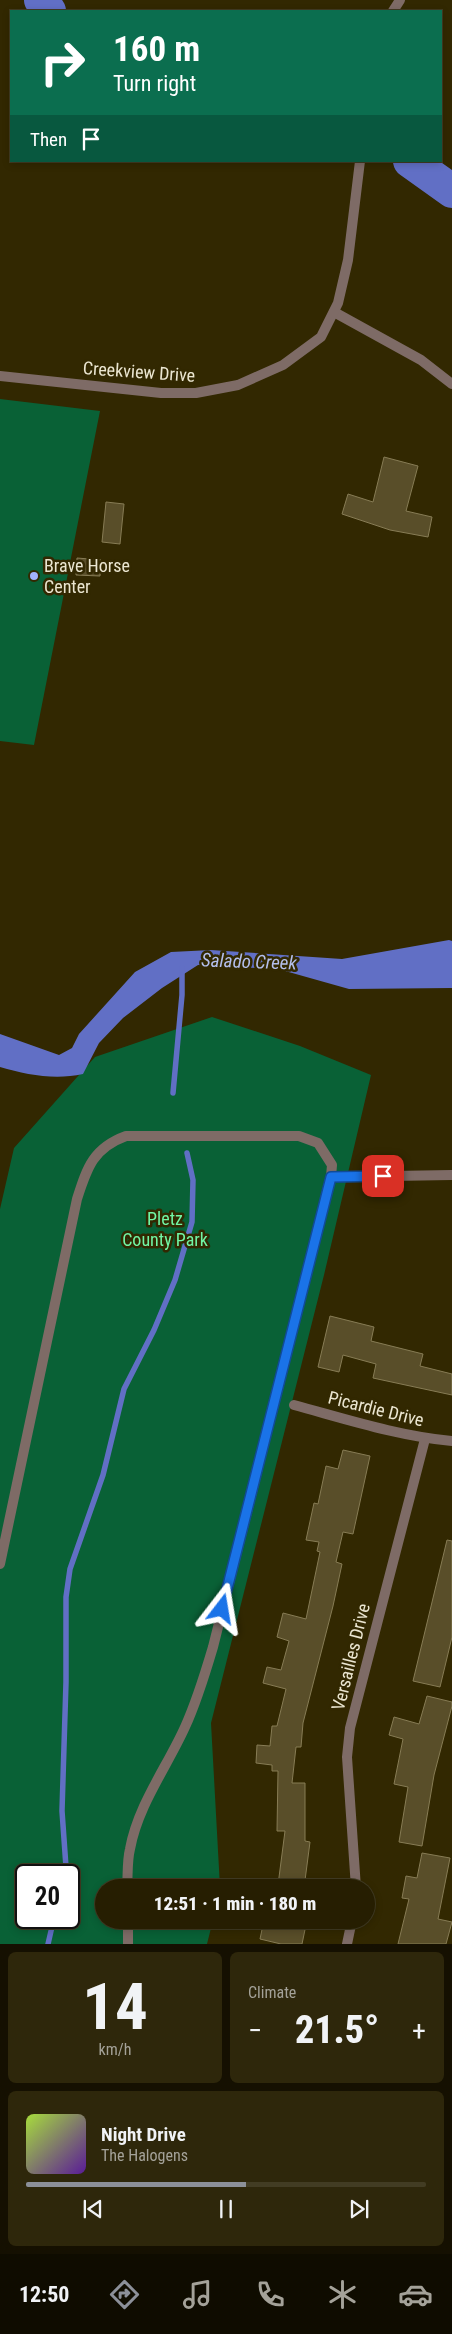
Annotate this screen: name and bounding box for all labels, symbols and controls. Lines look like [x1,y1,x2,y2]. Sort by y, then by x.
text: 160 m [113,29,200,70]
icon: right [30,30,95,95]
text: Turn right [113,71,196,96]
icon: arrive [77,125,105,153]
text: Then [30,128,67,151]
street label: Creekview Drive [82,357,196,386]
place label: Brave Horse Center [44,555,130,597]
marker: Brave Horse Center [28,570,40,582]
water label: Salado Creek [201,948,298,975]
pin [362,1155,404,1197]
icon: arrive [369,1162,397,1190]
park label: Pletz County Park [122,1208,208,1250]
street label: Picardie Drive [326,1386,426,1431]
position arrow [195,1582,247,1634]
street label: Versailles Drive [327,1601,374,1713]
speed limit sign: 20 [15,1864,80,1929]
text: 12:51 · 1 min · 180 m [154,1892,316,1915]
text: 14 [82,1969,148,2045]
text: Climate [248,1983,296,2002]
text: 21.5° [295,2008,379,2052]
text: − [248,2014,262,2047]
text: + [412,2014,426,2047]
text: km/h [99,2040,131,2059]
text: Night Drive [101,2123,186,2146]
text: The Halogens [101,2146,188,2165]
icon: previous [79,2195,107,2223]
icon: pause [212,2195,240,2223]
icon: next [345,2195,373,2223]
icon: directions [107,2277,142,2312]
icon: music [180,2277,215,2312]
icon: phone [253,2277,288,2312]
icon: climate [325,2277,360,2312]
icon: car [398,2277,433,2312]
text: 12:50 [19,2282,69,2307]

